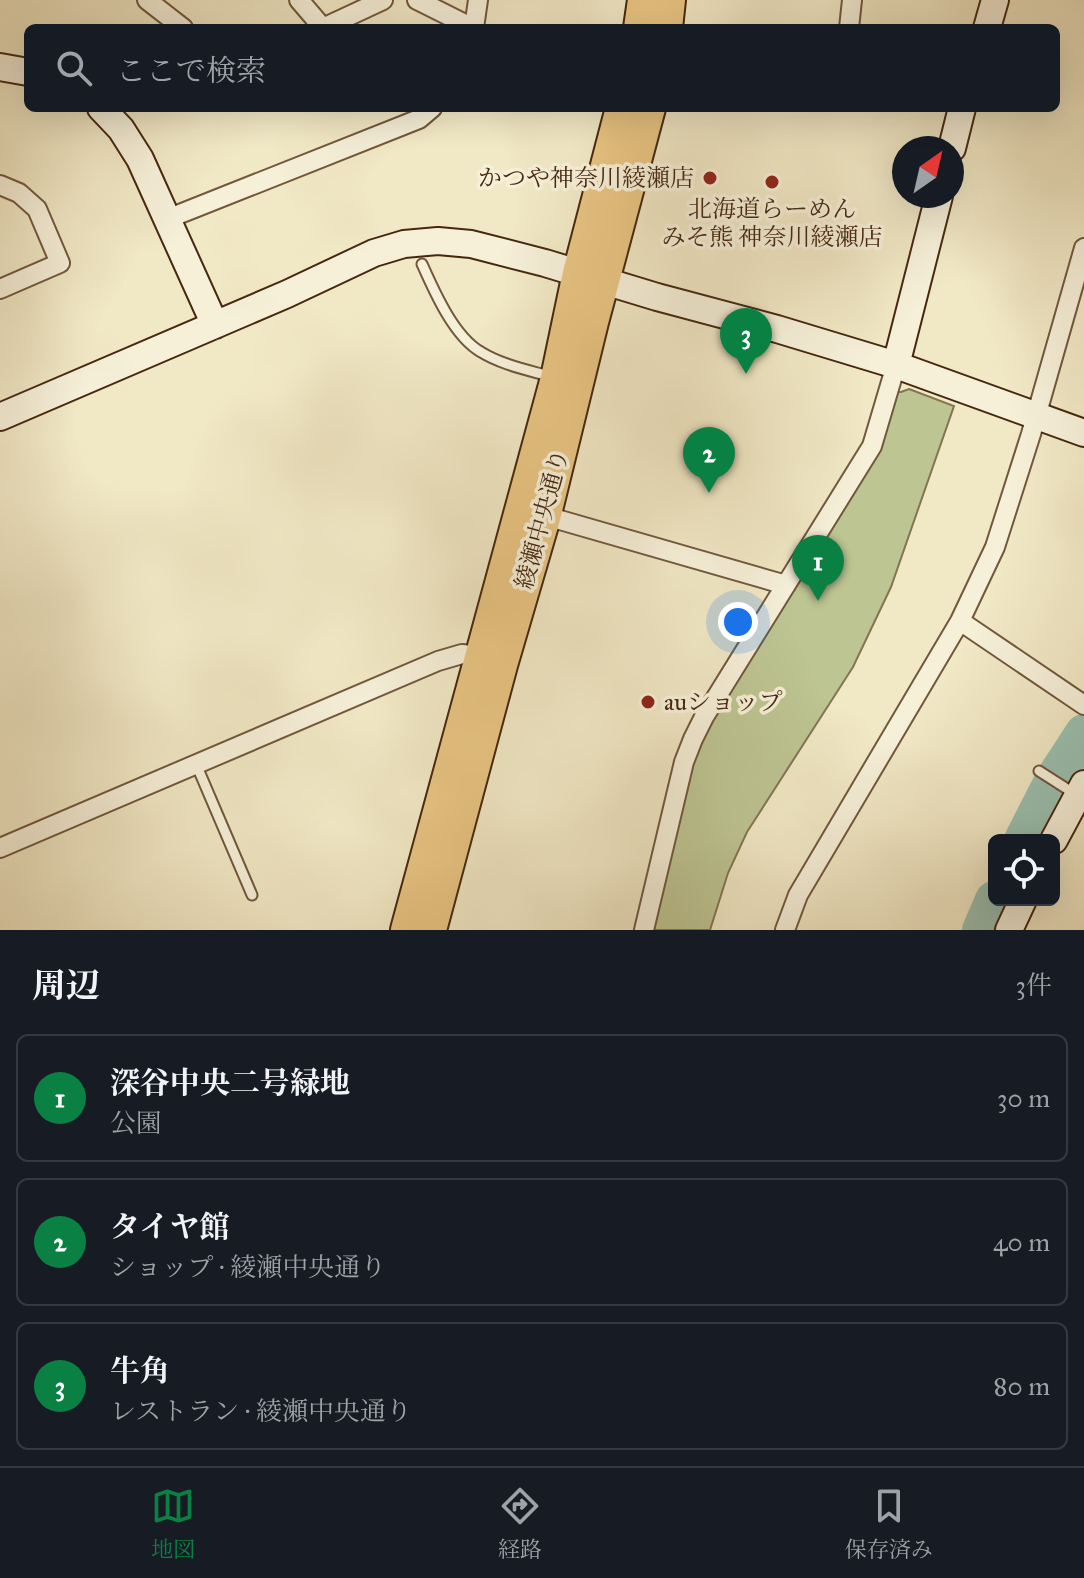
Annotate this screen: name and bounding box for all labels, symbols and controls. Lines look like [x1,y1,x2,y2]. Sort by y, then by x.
search box [24,24,1060,112]
icon: search [52,46,96,90]
text: ここで検索 [116,53,266,89]
north arrow [892,136,964,208]
place label: かつや神奈川綾瀬店 [478,163,694,193]
marker: かつや神奈川綾瀬店 [701,169,719,187]
marker: 北海道らーめん みそ熊 神奈川綾瀬店 [763,173,781,191]
place label: 北海道らーめん みそ熊 神奈川綾瀬店 [661,194,883,252]
pin: 3 [720,308,772,374]
pin: 2 [683,427,735,493]
street label: 綾瀬中央通り [509,446,575,592]
pin: 1 [792,535,844,601]
your location [718,602,758,642]
place label: auショップ [664,687,782,717]
marker: auショップ [639,693,657,711]
map controls [988,834,1060,906]
button: locate [988,834,1060,906]
text: 周辺 [32,965,100,1006]
text: 3件 [1016,969,1052,1001]
text: 深谷中央二号緑地 [110,1065,350,1101]
text: 1 [55,1082,65,1114]
text: 30 m [997,1082,1050,1114]
text: 公園 [110,1107,162,1139]
text: タイヤ館 [110,1209,229,1245]
text: 2 [54,1226,66,1258]
text: 40 m [993,1226,1050,1258]
text: ショップ · 綾瀬中央通り [110,1251,386,1283]
text: 牛角 [110,1353,170,1389]
text: 3 [55,1370,65,1402]
text: 80 m [994,1370,1050,1402]
text: レストラン · 綾瀬中央通り [110,1395,412,1427]
tab: 地図 [151,1484,195,1563]
tab: 経路 [498,1484,542,1563]
tab: 保存済み [845,1484,933,1563]

